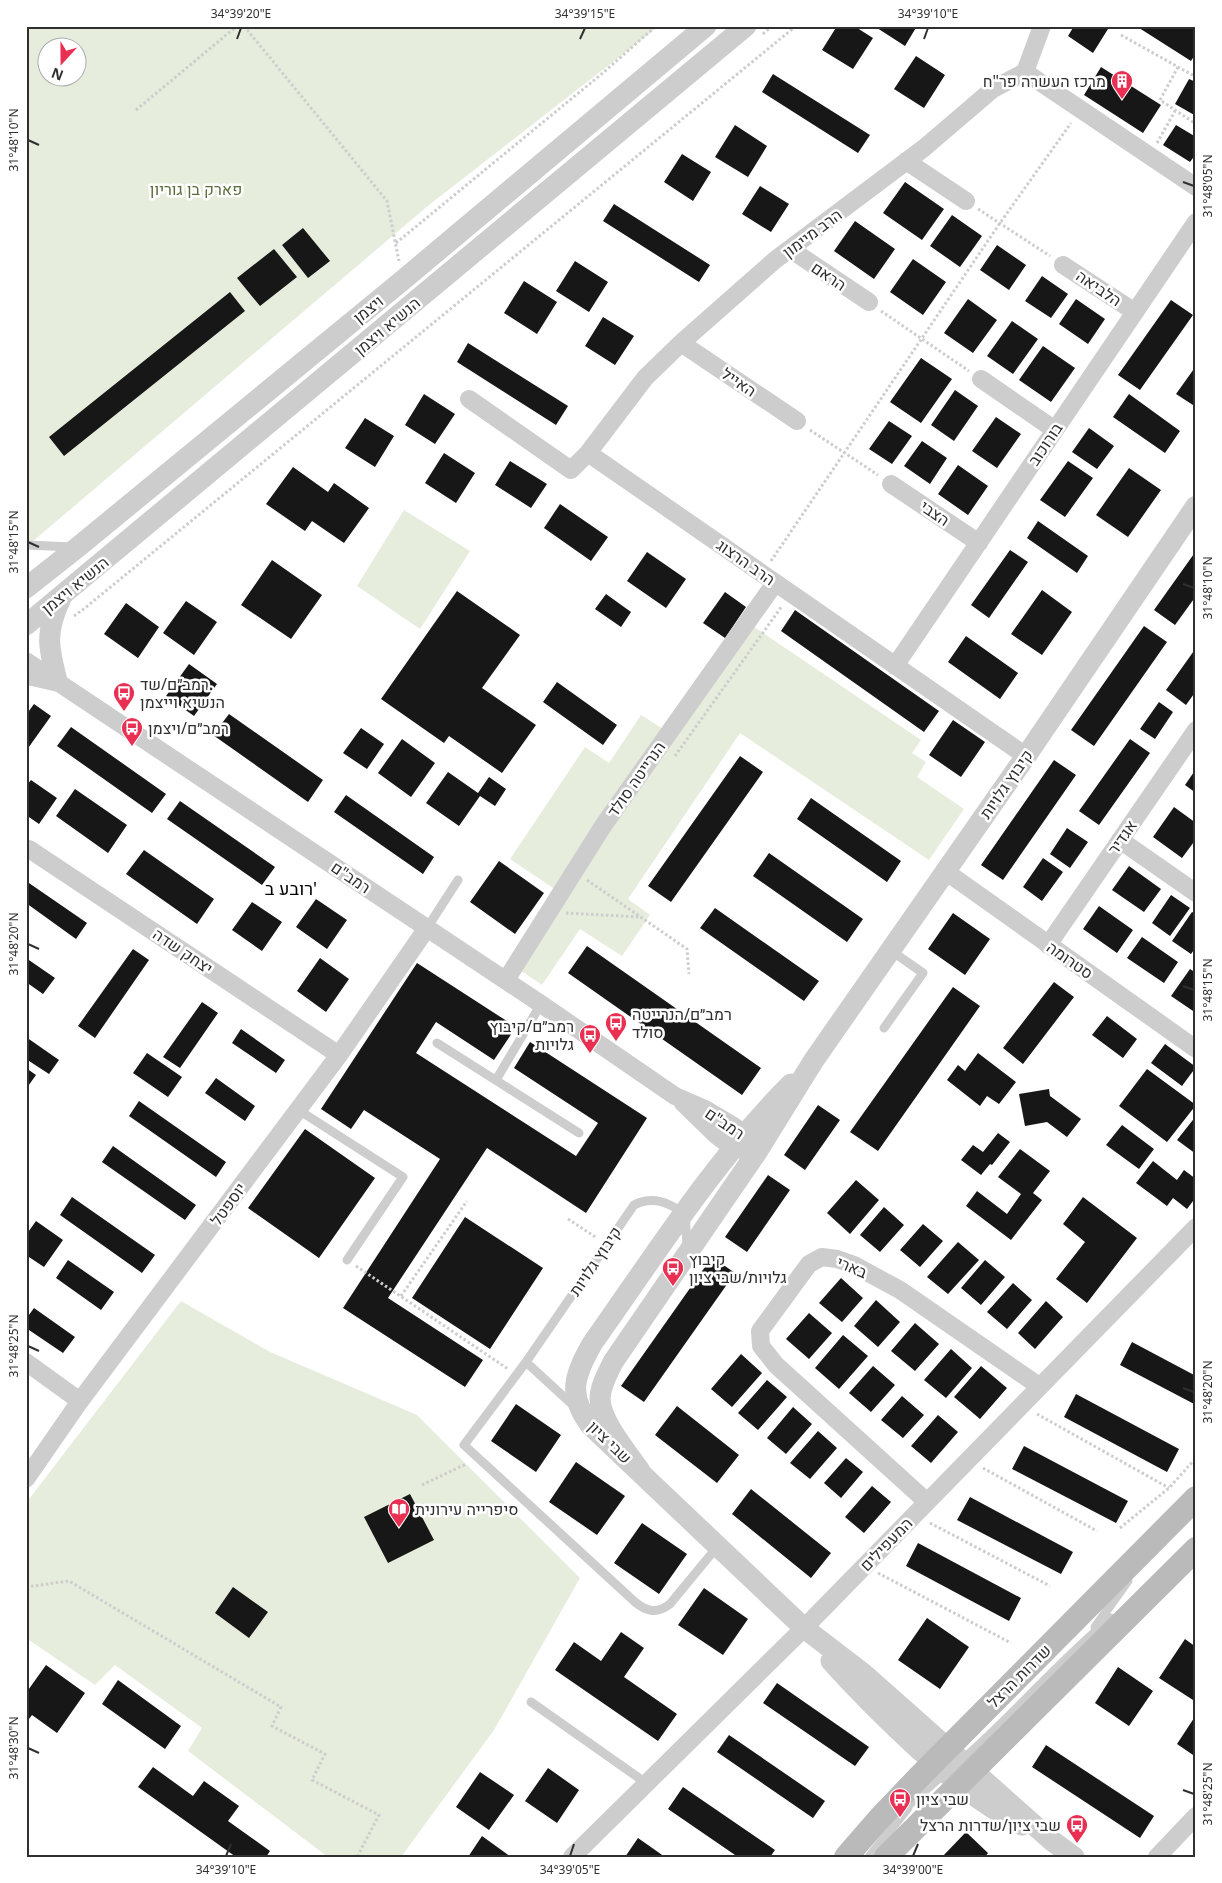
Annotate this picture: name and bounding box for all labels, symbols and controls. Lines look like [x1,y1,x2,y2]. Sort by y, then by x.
text: 34°39'20"E [211,5,271,22]
text: 34°39'15"E [555,5,615,22]
text: 34°39'10"E [898,5,958,22]
north arrow [38,38,88,88]
text: N [48,64,66,86]
building icon: מרכז העשרה פר"ח [1110,69,1134,100]
place label: מרכז העשרה פר"ח [983,70,1106,92]
text: 31°48'10"N [5,108,22,172]
text: 31°48'05"N [1199,154,1216,218]
park label: פארק בן גוריון [150,178,242,200]
street label: הרב מיימון [778,203,846,263]
street label: הראם [807,256,851,296]
street label: הלביאה [1072,265,1126,311]
street label: ויצמן [348,290,388,328]
street label: הנשיא ויצמן [349,292,425,360]
street label: האייל [717,362,761,402]
street label: בורוכוב [1023,418,1068,470]
street label: הצבי [916,495,954,531]
text: 31°48'15"N [5,510,22,574]
street label: הרב הרצוג [712,534,780,590]
street label: הנשיא ויצמן [37,551,113,619]
text: 31°48'10"N [1199,556,1216,620]
place label: רמב״ם/שד. הנשיא וייצמן [140,673,225,713]
bus stop icon: רמב״ם/שד. הנשיא וייצמן [112,681,136,712]
bus stop icon: רמב״ם/ויצמן [120,716,144,747]
place label: רמב״ם/ויצמן [148,717,229,739]
street label: הנרייטה סולד [602,737,670,821]
street label: קיבוץ גלויות [974,745,1038,823]
street label: אגדיר [1102,815,1142,859]
street label: רמב"ם [327,856,375,898]
district label: רובע ב' [265,876,317,900]
text: 31°48'20"N [5,912,22,976]
street label: יצחק שדה [149,923,217,979]
street label: סטרומה [1042,936,1098,984]
text: 31°48'15"N [1199,958,1216,1022]
place label: רמב״ם/הנרייטה סולד [632,1003,732,1043]
bus stop icon: רמב״ם/הנרייטה סולד [604,1011,628,1042]
place label: רמב״ם/קיבוץ גלויות [490,1015,574,1055]
bus stop icon: רמב״ם/קיבוץ גלויות [578,1023,602,1054]
street label: רמב"ם [701,1102,749,1144]
street label: יוספטל [205,1178,251,1230]
street label: קיבוץ גלויות [564,1222,626,1300]
place label: קיבוץ גלויות/שבי ציון [689,1248,787,1288]
street label: בארי [833,1251,871,1283]
bus stop icon: קיבוץ גלויות/שבי ציון [661,1256,685,1287]
text: 31°48'25"N [5,1314,22,1378]
text: 31°48'20"N [1199,1360,1216,1424]
street label: שבי ציון [583,1416,637,1468]
library icon: סיפרייה עירונית [387,1497,411,1528]
place label: סיפרייה עירונית [415,1498,518,1520]
street label: המעפילים [855,1512,917,1576]
street label: שדרות הרצל [982,1639,1056,1713]
text: 31°48'30"N [5,1716,22,1780]
text: 31°48'25"N [1199,1762,1216,1826]
bus stop icon: שבי ציון [888,1787,912,1818]
place label: שבי ציון [916,1788,969,1810]
bus stop icon: שבי ציון/שדרות הרצל [1065,1813,1089,1844]
place label: שבי ציון/שדרות הרצל [920,1814,1061,1836]
text: 34°39'10"E [196,1861,256,1878]
text: 34°39'05"E [540,1861,600,1878]
text: 34°39'00"E [883,1861,943,1878]

